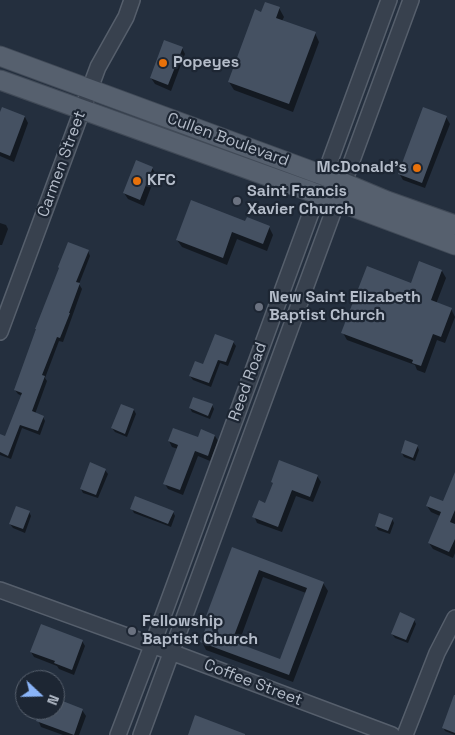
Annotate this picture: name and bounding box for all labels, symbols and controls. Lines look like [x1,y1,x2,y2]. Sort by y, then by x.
place label: Popeyes [173,53,239,73]
marker: Popeyes [157,57,169,69]
street label: Carmen Street [34,108,90,220]
street label: Cullen Boulevard [164,109,292,171]
place label: McDonald's [317,158,407,178]
marker: McDonald's [411,162,423,174]
place label: KFC [147,171,176,191]
marker: KFC [131,175,143,187]
place label: Saint Francis Xavier Church [247,182,354,220]
marker: Saint Francis Xavier Church [231,195,243,207]
place label: New Saint Elizabeth Baptist Church [269,288,421,326]
marker: New Saint Elizabeth Baptist Church [253,301,265,313]
street label: Reed Road [225,340,271,424]
place label: Fellowship Baptist Church [142,612,258,650]
marker: Fellowship Baptist Church [126,625,138,637]
street label: Coffee Street [201,655,305,711]
north arrow [15,670,65,720]
text: N [43,692,63,708]

